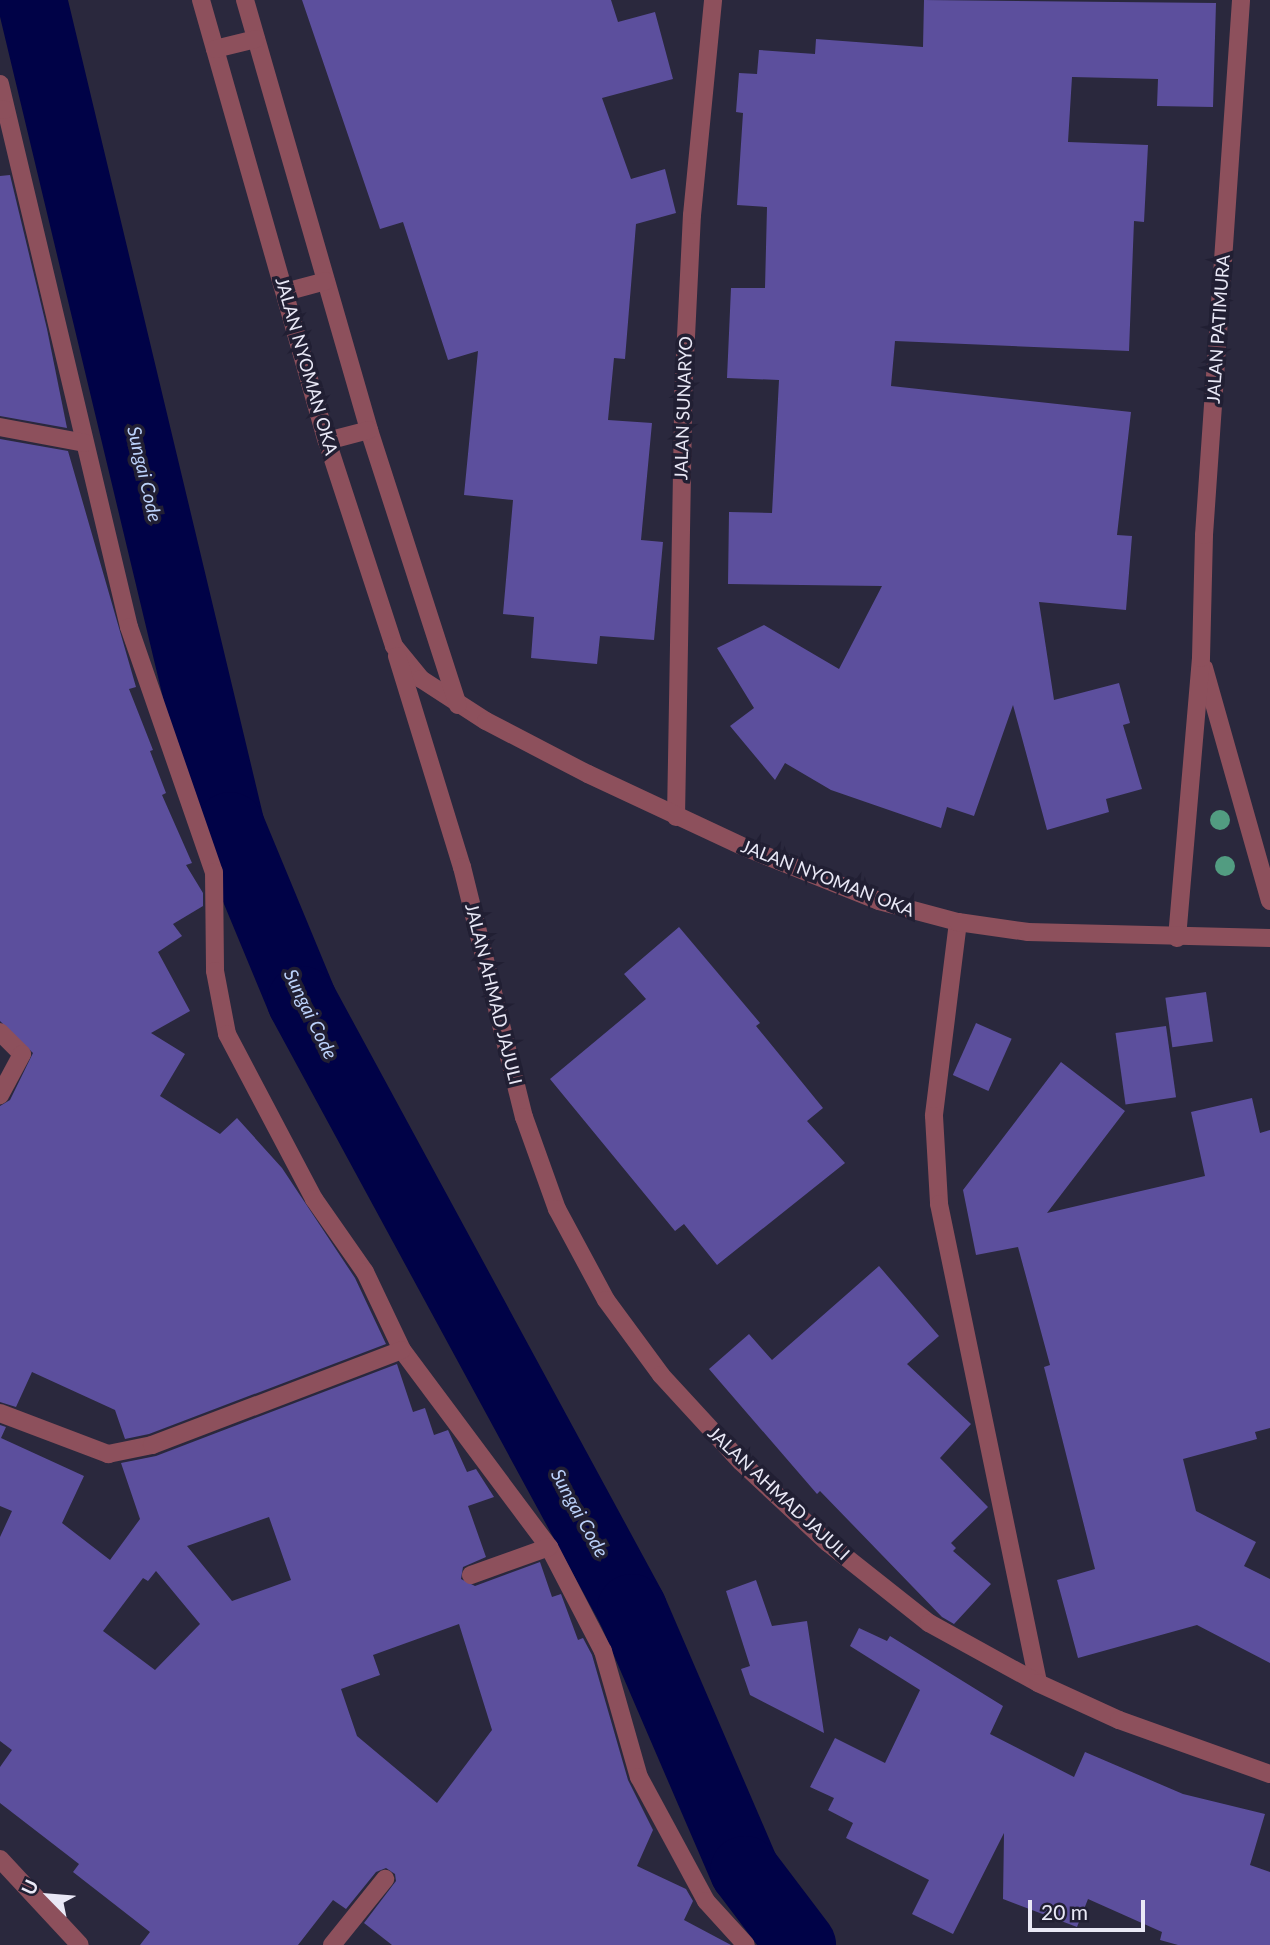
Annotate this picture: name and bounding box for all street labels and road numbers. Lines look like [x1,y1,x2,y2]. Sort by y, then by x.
street label: JALAN PATIMURA [1202,254,1234,404]
street label: JALAN NYOMAN OKA [271,275,343,457]
street label: JALAN SUNARYO [670,336,696,480]
street label: JALAN NYOMAN OKA [738,835,918,921]
street label: JALAN AHMAD JAJULI [461,901,527,1087]
street label: JALAN AHMAD JAJULI [703,1421,855,1565]

